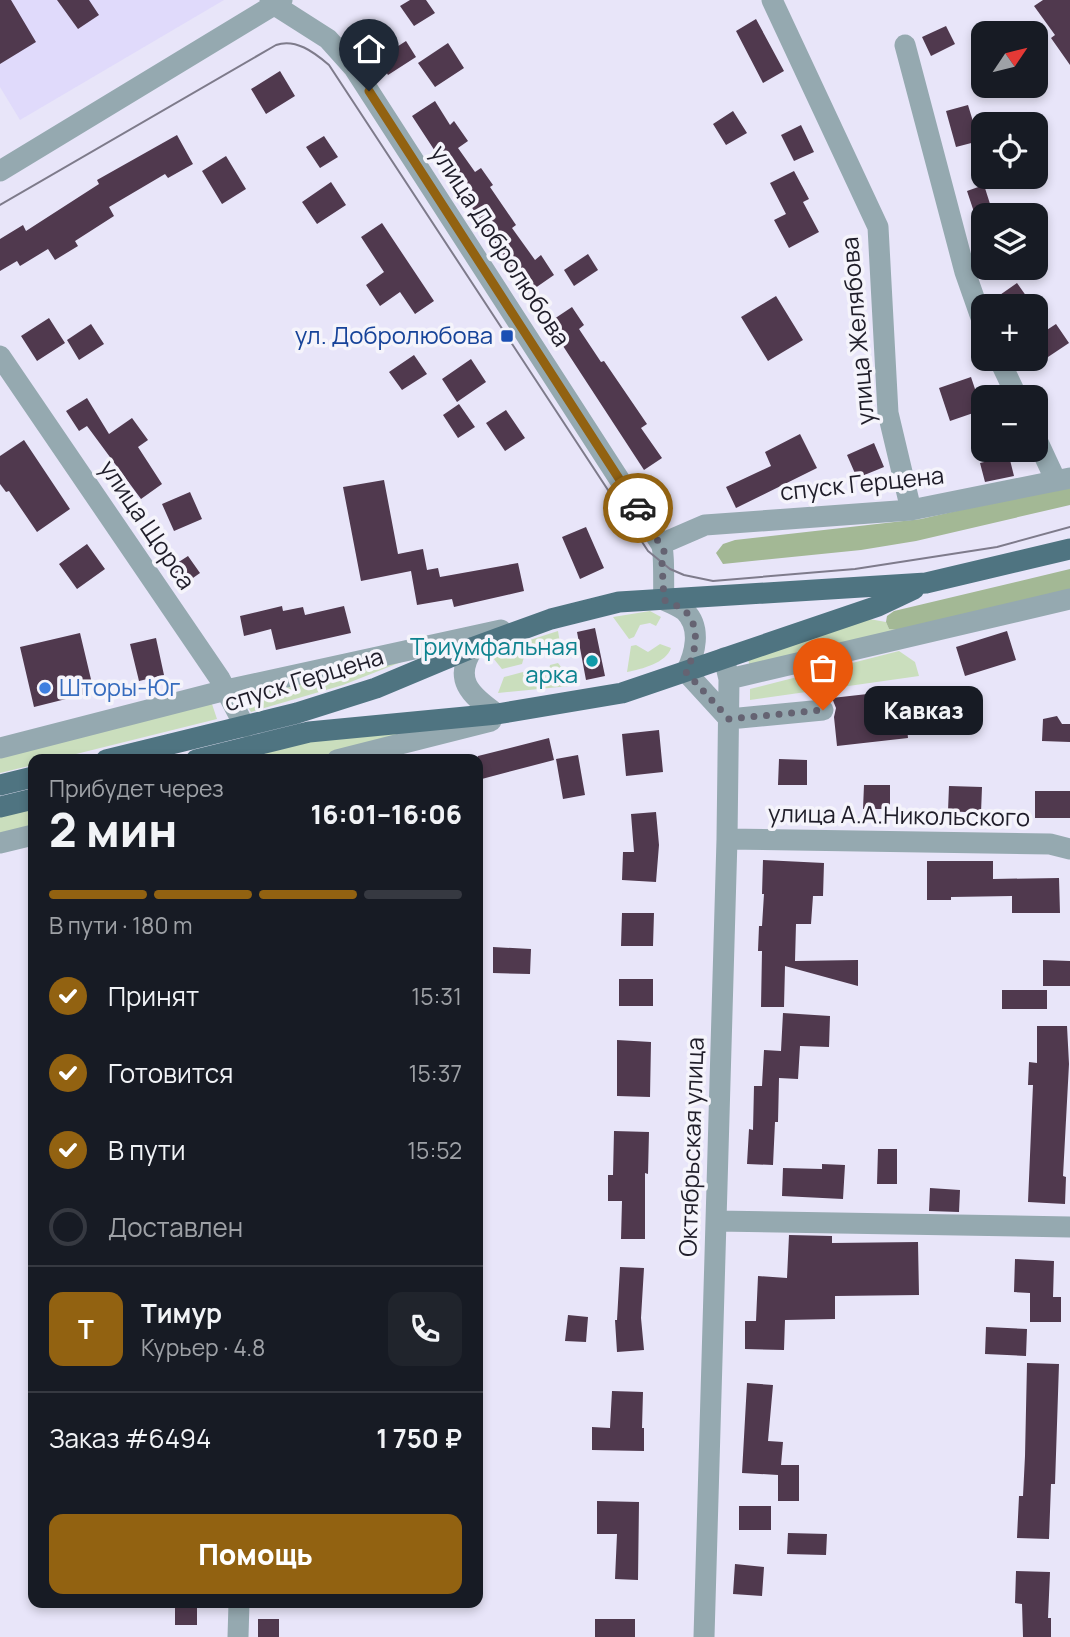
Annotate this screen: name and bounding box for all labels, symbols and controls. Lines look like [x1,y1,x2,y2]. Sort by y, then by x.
pin [339,19,399,91]
north arrow [971,21,1048,98]
map controls [971,21,1048,462]
icon: home [350,30,388,68]
button: locate [971,112,1048,189]
street label: улица Добролюбова [424,138,579,352]
button: layers [971,203,1048,280]
street label: улица Желябова [832,236,881,427]
button: + [971,294,1048,371]
place label: ул. Добролюбова [295,318,493,351]
marker: ул. Добролюбова [499,328,515,344]
button: − [971,385,1048,462]
street label: улица Щорса [93,453,204,595]
street label: спуск Герцена [778,457,945,508]
courier [603,473,673,543]
icon: car [619,489,657,527]
place label: Триумфальная арка [410,629,578,690]
pin [793,638,853,710]
street label: спуск Герцена [220,639,387,718]
icon: bag [804,649,842,687]
marker: Триумфальная арка [584,653,600,669]
place label: Шторы-Юг [59,670,180,703]
marker: Шторы-Юг [37,680,53,696]
callout: Кавказ [865,686,984,734]
text: Кавказ [884,694,963,726]
text: Прибудет через [49,772,224,804]
text: 16:01–16:06 [310,796,462,832]
street label: улица А.А.Никольского [768,796,1030,833]
text: 2 мин [49,798,177,861]
text: В пути · 180 m [49,909,193,941]
icon: check [49,977,87,1015]
text: Принят [108,978,199,1014]
text: 15:31 [411,980,462,1012]
street label: Октябрьская улица [670,1037,711,1257]
icon: check [49,1054,87,1092]
text: Готовится [108,1055,233,1091]
text: 15:37 [409,1057,462,1089]
icon: check [49,1131,87,1169]
text: В пути [108,1132,186,1168]
text: 15:52 [407,1134,462,1166]
text: Доставлен [108,1209,243,1245]
button: phone [388,1292,462,1366]
text: Тимур [141,1295,222,1331]
text: Т [78,1311,94,1347]
text: Курьер · 4.8 [141,1331,265,1363]
text: Заказ #6494 [49,1420,211,1456]
text: 1 750 ₽ [376,1420,462,1456]
button: Помощь [49,1514,462,1594]

